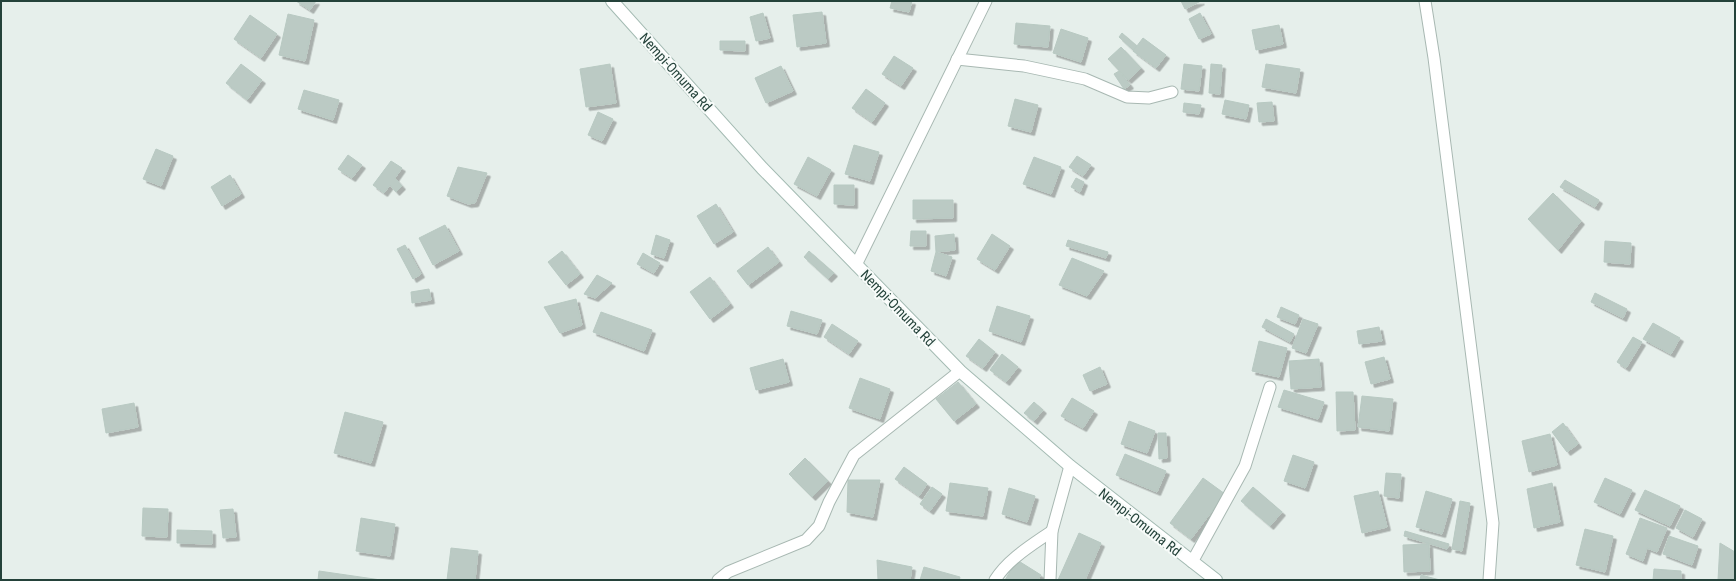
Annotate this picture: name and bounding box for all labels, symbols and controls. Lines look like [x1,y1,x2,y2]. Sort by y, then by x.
street label: Nempi-Omuma Rd [637,30,715,114]
street label: Nempi-Omuma Rd [858,266,938,350]
street label: Nempi-Omuma Rd [1096,485,1184,559]

